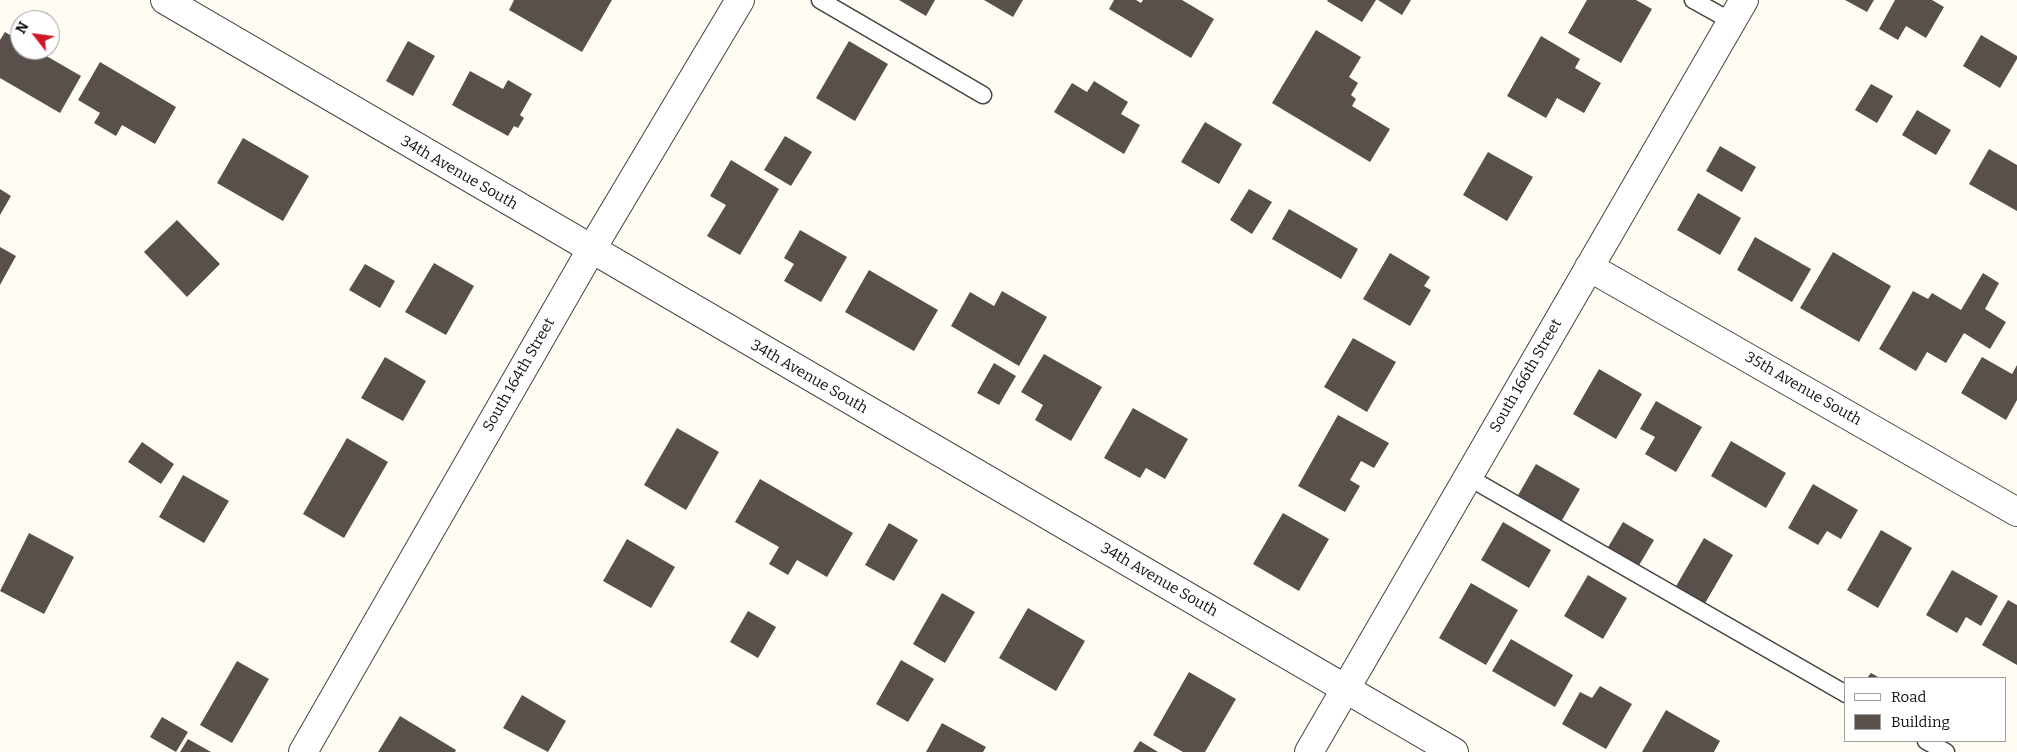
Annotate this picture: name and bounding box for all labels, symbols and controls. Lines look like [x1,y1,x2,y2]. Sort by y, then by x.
north arrow [10,10,60,60]
text: N [12,19,33,37]
street label: 34th Avenue South [397,132,521,214]
street label: South 164th Street [479,315,559,435]
street label: South 166th Street [1486,316,1566,436]
street label: 34th Avenue South [747,336,871,418]
street label: 35th Avenue South [1742,348,1864,430]
street label: 34th Avenue South [1097,539,1221,621]
legend [1844,677,2007,742]
text: Road [1891,688,1926,706]
text: Building [1891,713,1950,731]

